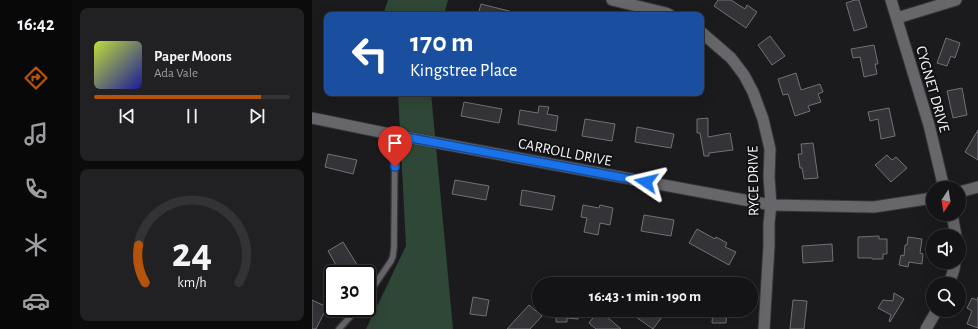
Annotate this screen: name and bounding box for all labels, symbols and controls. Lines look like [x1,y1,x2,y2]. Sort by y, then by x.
text: 16:42 [18,16,54,34]
icon: left [344,28,396,80]
text: 170 m [410,29,474,57]
street label: CYGNET DRIVE [913,44,952,134]
text: Paper Moons [154,49,232,64]
text: Kingstree Place [410,62,517,80]
icon: directions [22,64,50,92]
text: Ada Vale [154,67,198,80]
icon: previous [116,105,138,127]
icon: pause [181,105,203,127]
icon: next [246,105,268,127]
icon: music [22,120,50,148]
pin [378,126,412,167]
icon: arrive [384,132,406,154]
street label: CARROLL DRIVE [517,136,613,169]
street label: RYCE DRIVE [745,146,762,216]
position arrow [625,161,667,203]
icon: phone [22,175,50,203]
north arrow [926,181,966,221]
map controls [926,181,966,317]
button: sound [926,229,966,269]
icon: climate [22,231,50,259]
text: 24 [172,233,212,274]
speed limit sign: 30 [324,265,376,317]
text: km/h [177,275,207,289]
button: search [926,277,966,317]
icon: car [22,287,50,315]
text: 16:43 · 1 min · 190 m [589,289,701,304]

